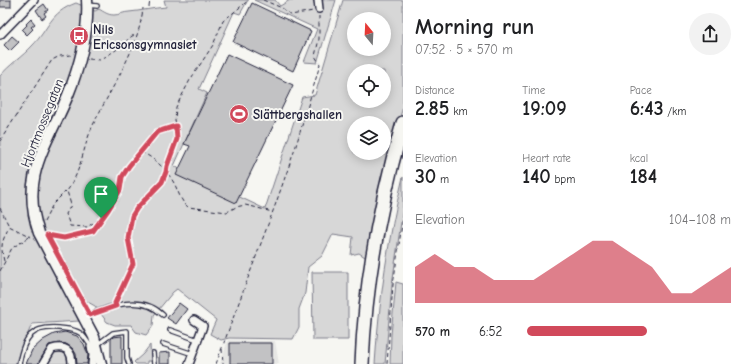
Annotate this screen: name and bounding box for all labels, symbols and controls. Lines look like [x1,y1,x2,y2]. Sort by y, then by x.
north arrow [347,12,391,56]
map controls [347,12,391,160]
button: share [689,13,731,55]
text: Morning run [415,14,534,40]
place label: Nils Ericsonsgymnasiet [93,22,197,52]
bus stop icon: Nils Ericsonsgymnasiet [68,25,90,47]
text: 07:52 · 5 × 570 m [415,42,513,57]
button: locate [347,64,391,108]
street label: Hjortmossegatan [17,77,67,169]
text: Distance [415,84,454,97]
text: Time [522,84,545,97]
text: Pace [630,84,652,97]
text: 2.85 [415,97,449,120]
text: 19:09 [522,97,567,120]
text: 6:43 [630,97,664,120]
sports icon: Slättbergshallen [228,103,250,125]
text: km [449,105,468,118]
text: /km [664,105,686,118]
place label: Slättbergshallen [253,107,342,122]
button: layers [347,116,391,160]
text: Elevation [415,152,457,165]
text: Heart rate [522,152,571,165]
text: kcal [630,152,648,165]
text: 30 [415,165,436,188]
text: 140 [522,165,551,188]
text: 184 [630,165,657,188]
text: m [436,173,449,186]
text: bpm [551,173,575,186]
pin [84,177,118,218]
icon: arrive [90,183,112,205]
text: Elevation [415,212,465,227]
text: 104–108 m [669,212,731,227]
text: 570 m [415,324,450,339]
text: 6:52 [479,324,502,339]

